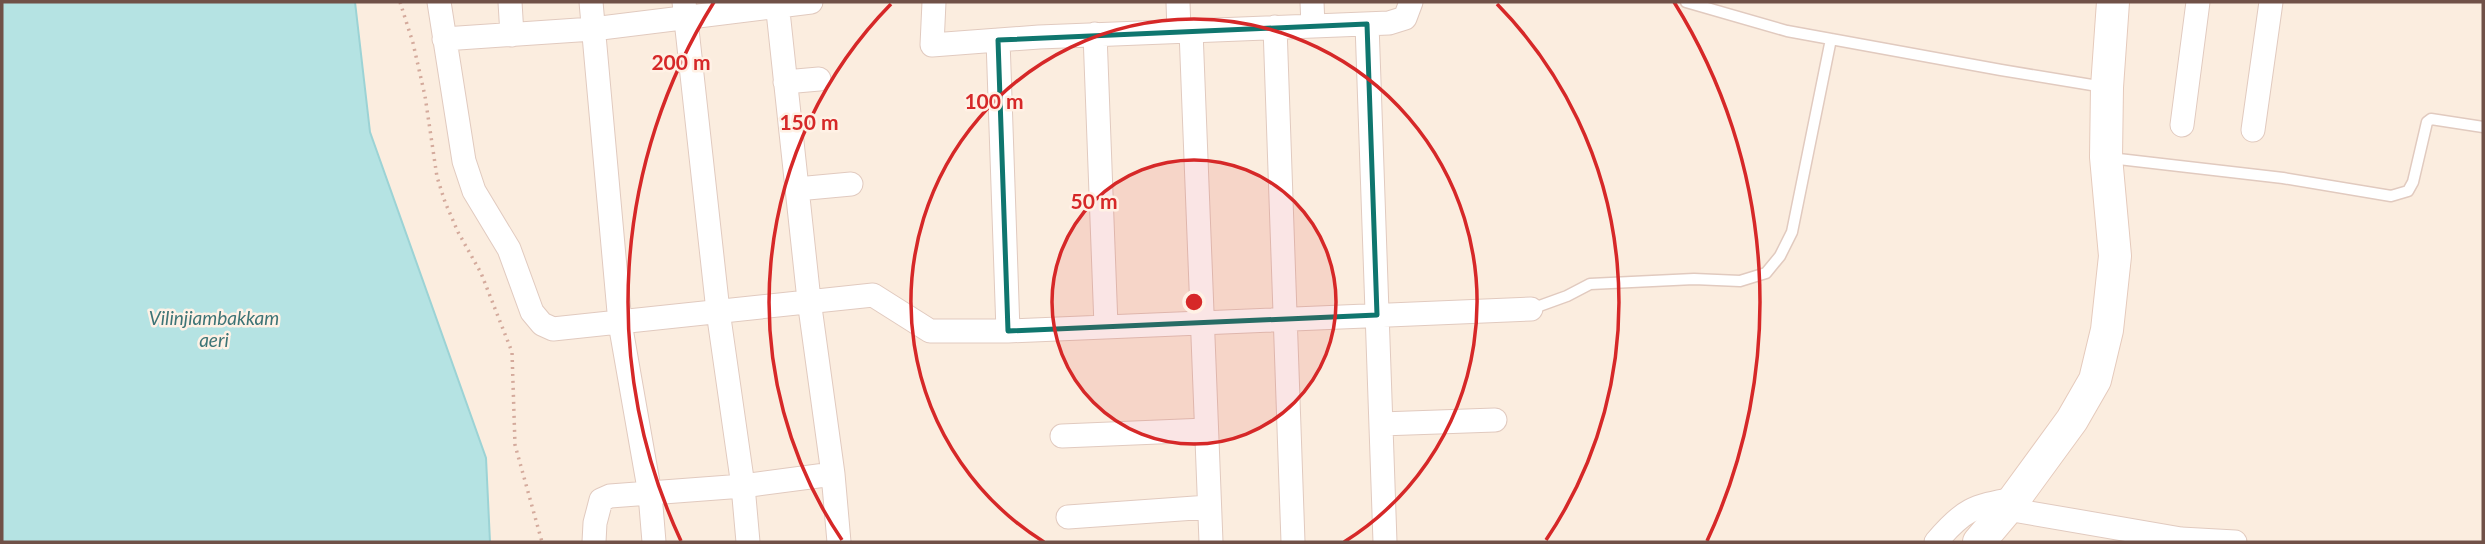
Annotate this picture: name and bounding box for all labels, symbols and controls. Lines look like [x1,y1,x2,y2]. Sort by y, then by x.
text: 200 m [651,49,711,74]
text: 100 m [964,88,1024,113]
text: 150 m [779,109,839,134]
text: 50 m [1070,188,1118,213]
centre of rings [1182,290,1206,314]
water label: Vilinjiambakkam aeri [149,306,279,351]

